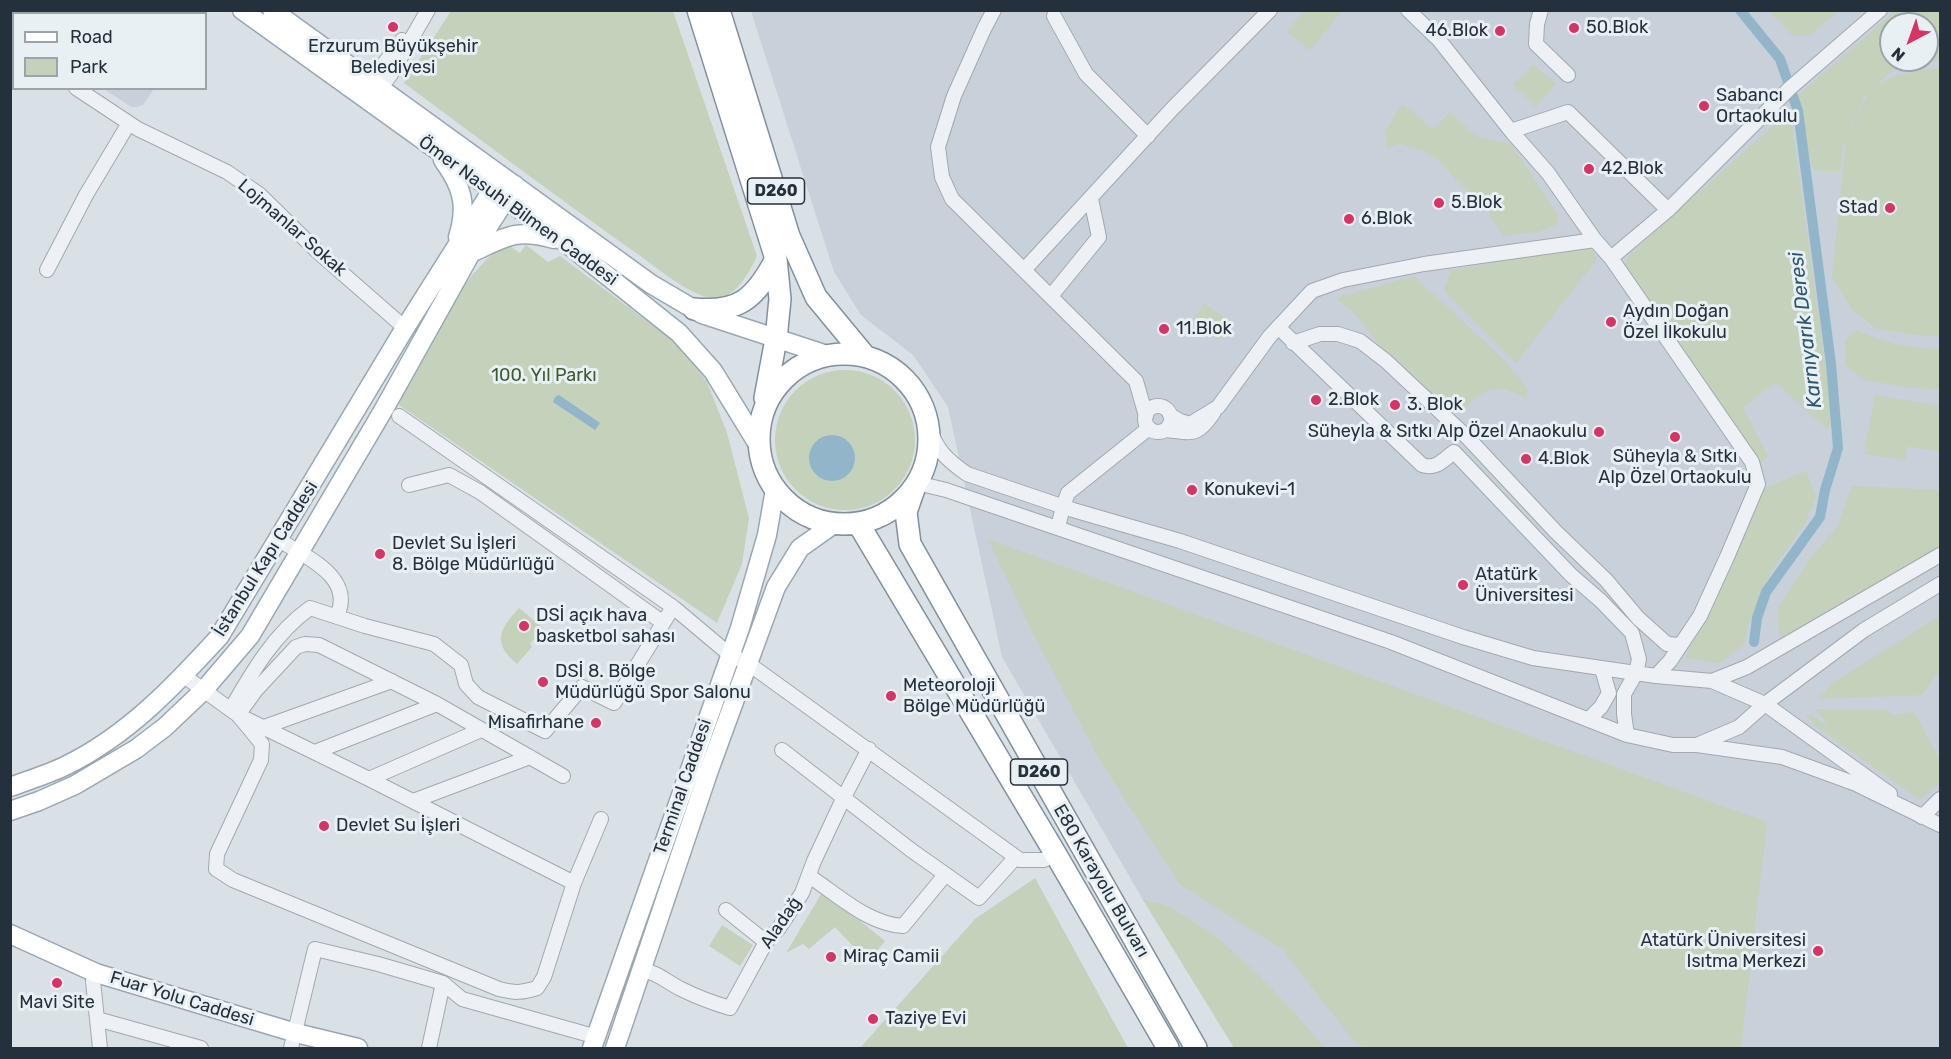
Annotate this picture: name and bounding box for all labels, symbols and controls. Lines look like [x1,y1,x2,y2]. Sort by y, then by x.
legend [12,12,207,90]
north arrow [1879,12,1939,72]
place label: 50.Blok [1586,17,1648,39]
marker: Erzurum Büyükşehir Belediyesi [386,20,400,34]
place label: 46.Blok [1426,20,1488,42]
marker: 50.Blok [1567,21,1581,35]
marker: 46.Blok [1493,24,1507,38]
text: Road [70,26,113,48]
place label: Erzurum Büyükşehir Belediyesi [308,36,478,78]
text: N [1888,44,1909,65]
text: Park [70,56,107,78]
place label: Sabancı Ortaokulu [1716,85,1798,128]
marker: Sabancı Ortaokulu [1697,99,1711,113]
street label: Ömer Nasuhi Bilmen Caddesi [414,131,622,291]
place label: 42.Blok [1601,158,1663,180]
marker: 42.Blok [1582,162,1596,176]
street label: Lojmanlar Sokak [233,175,351,281]
road number: D260 [748,178,804,204]
place label: 5.Blok [1451,192,1502,214]
marker: 5.Blok [1432,196,1446,210]
place label: Stad [1839,197,1878,219]
marker: Stad [1883,201,1897,215]
place label: 6.Blok [1361,208,1412,230]
marker: 6.Blok [1342,212,1356,226]
water label: Karnıyarık Deresi [1784,250,1828,410]
place label: Aydın Doğan Özel İlkokulu [1623,301,1729,344]
marker: Aydın Doğan Özel İlkokulu [1604,315,1618,329]
place label: 11.Blok [1176,318,1232,340]
marker: 11.Blok [1157,322,1171,336]
park label: 100. Yıl Parkı [491,365,597,387]
place label: 2.Blok [1328,389,1379,411]
marker: 2.Blok [1309,393,1323,407]
place label: 3. Blok [1407,394,1463,416]
marker: 3. Blok [1388,398,1402,412]
place label: Süheyla & Sıtkı Alp Özel Anaokulu [1308,421,1587,443]
marker: Süheyla & Sıtkı Alp Özel Anaokulu [1592,425,1606,439]
marker: Süheyla & Sıtkı Alp Özel Ortaokulu [1668,430,1682,444]
place label: Süheyla & Sıtkı Alp Özel Ortaokulu [1598,446,1752,488]
place label: 4.Blok [1538,448,1589,470]
marker: 4.Blok [1519,452,1533,466]
street label: İstanbul Kapı Caddesi [209,477,323,641]
place label: Konukevi-1 [1204,479,1295,501]
marker: Konukevi-1 [1185,483,1199,497]
place label: Devlet Su İşleri 8. Bölge Müdürlüğü [392,533,554,576]
marker: Devlet Su İşleri 8. Bölge Müdürlüğü [373,547,387,561]
place label: Atatürk Üniversitesi [1475,564,1574,606]
marker: Atatürk Üniversitesi [1456,578,1470,592]
place label: DSİ açık hava basketbol sahası [536,605,675,648]
marker: DSİ açık hava basketbol sahası [517,619,531,633]
place label: DSİ 8. Bölge Müdürlüğü Spor Salonu [555,661,751,704]
marker: DSİ 8. Bölge Müdürlüğü Spor Salonu [536,675,550,689]
place label: Meteoroloji Bölge Müdürlüğü [903,675,1045,718]
marker: Meteoroloji Bölge Müdürlüğü [884,689,898,703]
place label: Misafirhane [488,712,584,734]
marker: Misafirhane [589,716,603,730]
street label: Terminal Caddesi [650,716,716,858]
road number: D260 [1010,759,1068,785]
street label: E80 Karayolu Bulvarı [1048,801,1154,961]
place label: Devlet Su İşleri [336,815,460,837]
marker: Devlet Su İşleri [317,819,331,833]
street label: Aladağ [756,893,806,953]
place label: Atatürk Üniversitesi Isıtma Merkezi [1640,930,1806,972]
marker: Atatürk Üniversitesi Isıtma Merkezi [1811,944,1825,958]
place label: Miraç Camii [843,946,939,968]
marker: Miraç Camii [824,950,838,964]
street label: Fuar Yolu Caddesi [107,967,257,1031]
marker: Mavi Site [50,976,64,990]
place label: Mavi Site [19,992,95,1014]
place label: Taziye Evi [885,1008,966,1030]
marker: Taziye Evi [866,1012,880,1026]

